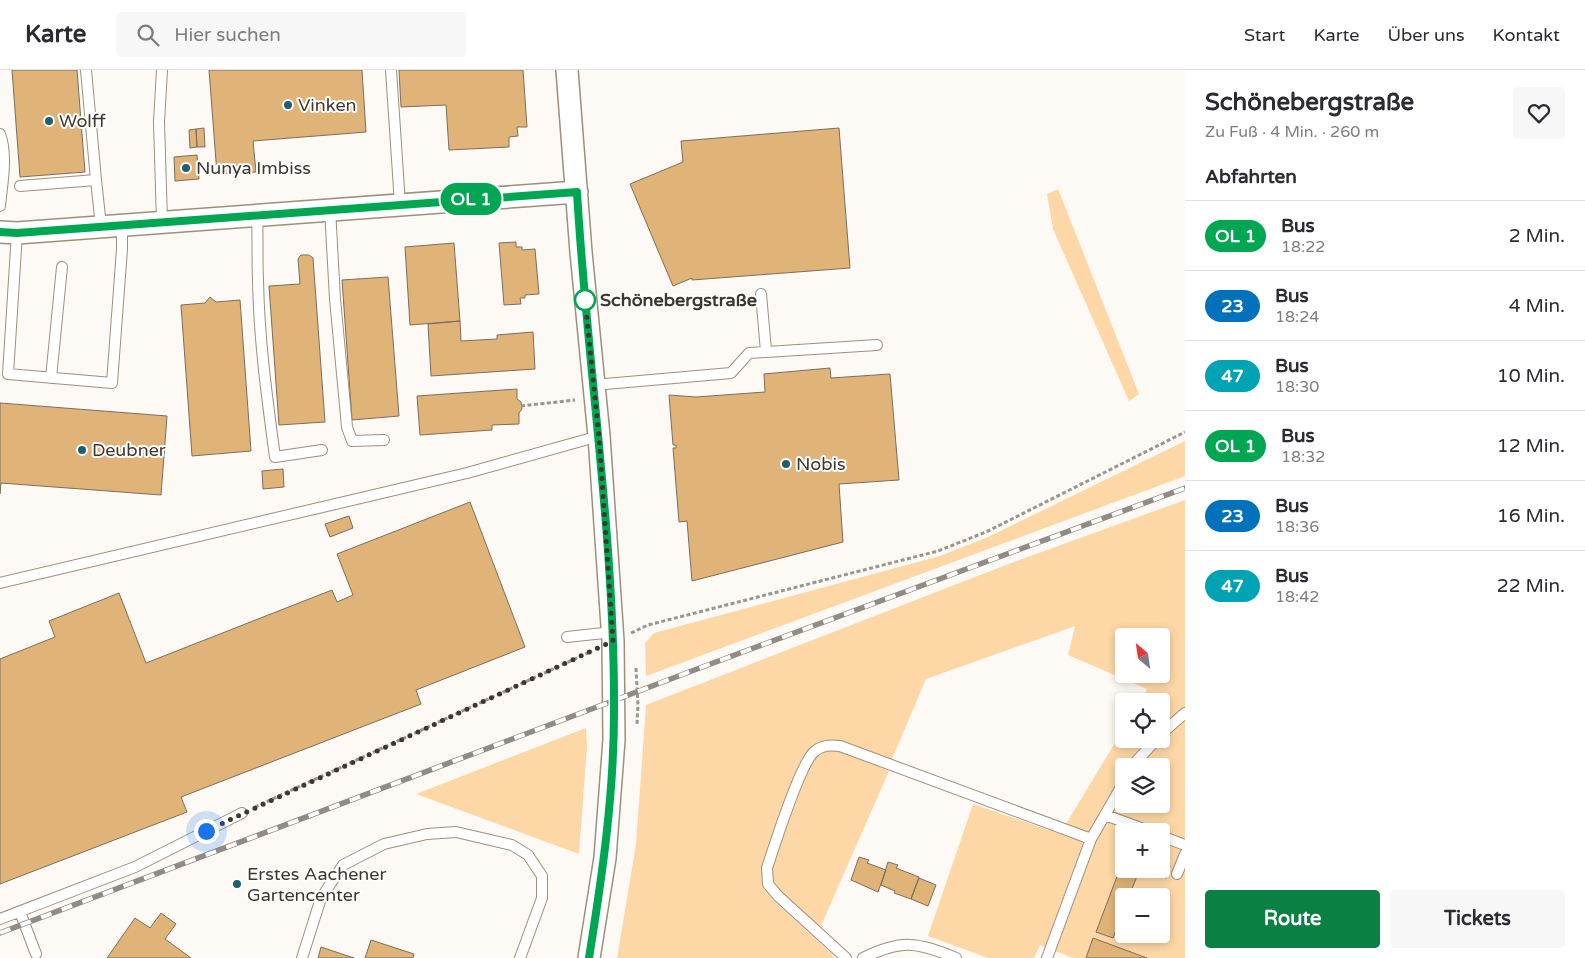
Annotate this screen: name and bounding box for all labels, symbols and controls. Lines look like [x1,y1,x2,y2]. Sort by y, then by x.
search box [116,12,466,57]
text: Karte [25,20,86,49]
icon: search [134,21,162,49]
text: Hier suchen [174,24,281,46]
text: Start [1244,24,1285,46]
text: Karte [1313,24,1359,46]
text: Über uns [1387,24,1465,46]
text: Kontakt [1493,24,1560,46]
button: heart [1513,87,1565,139]
text: Schönebergstraße [1205,88,1414,117]
place label: Vinken [298,94,357,116]
marker: Vinken [282,99,294,111]
place label: Wolff [59,110,106,132]
marker: Wolff [43,115,55,127]
text: Zu Fuß · 4 Min. · 260 m [1205,122,1379,142]
place label: Nunya Imbiss [196,157,311,179]
marker: Nunya Imbiss [180,162,192,174]
text: Abfahrten [1205,166,1297,188]
line badge: OL 1 [436,183,506,215]
text: OL 1 [451,188,491,210]
text: Bus [1281,215,1315,237]
text: OL 1 [1215,225,1256,247]
text: 2 Min. [1509,225,1565,247]
text: 18:22 [1281,237,1325,257]
text: Bus [1275,285,1309,307]
marker: Schönebergstraße [574,289,596,311]
place label: Schönebergstraße [600,289,757,311]
text: 23 [1221,295,1244,317]
text: 4 Min. [1509,295,1565,317]
text: 18:24 [1275,307,1319,327]
text: Bus [1275,355,1309,377]
text: 47 [1221,365,1244,387]
text: 10 Min. [1497,365,1565,387]
text: 18:30 [1275,377,1319,397]
text: Bus [1281,425,1315,447]
text: OL 1 [1215,435,1256,457]
text: 12 Min. [1497,435,1565,457]
place label: Deubner [92,439,166,461]
marker: Deubner [76,444,88,456]
text: 18:32 [1281,447,1325,467]
place label: Nobis [796,453,846,475]
marker: Nobis [780,458,792,470]
text: Bus [1275,495,1309,517]
text: 23 [1221,505,1244,527]
text: 16 Min. [1497,505,1565,527]
text: 18:36 [1275,517,1319,537]
text: Bus [1275,565,1309,587]
text: 47 [1221,575,1244,597]
text: 22 Min. [1497,575,1565,597]
text: 18:42 [1275,587,1319,607]
north arrow [1115,628,1170,682]
map controls [1115,628,1170,943]
button: locate [1115,693,1170,748]
button: layers [1115,758,1170,813]
your location [194,819,219,844]
button: + [1115,823,1170,878]
place label: Erstes Aachener Gartencenter [247,863,387,906]
marker: Erstes Aachener Gartencenter [231,878,243,890]
button: − [1115,888,1170,943]
button: Route [1205,890,1380,948]
button: Tickets [1390,890,1565,948]

